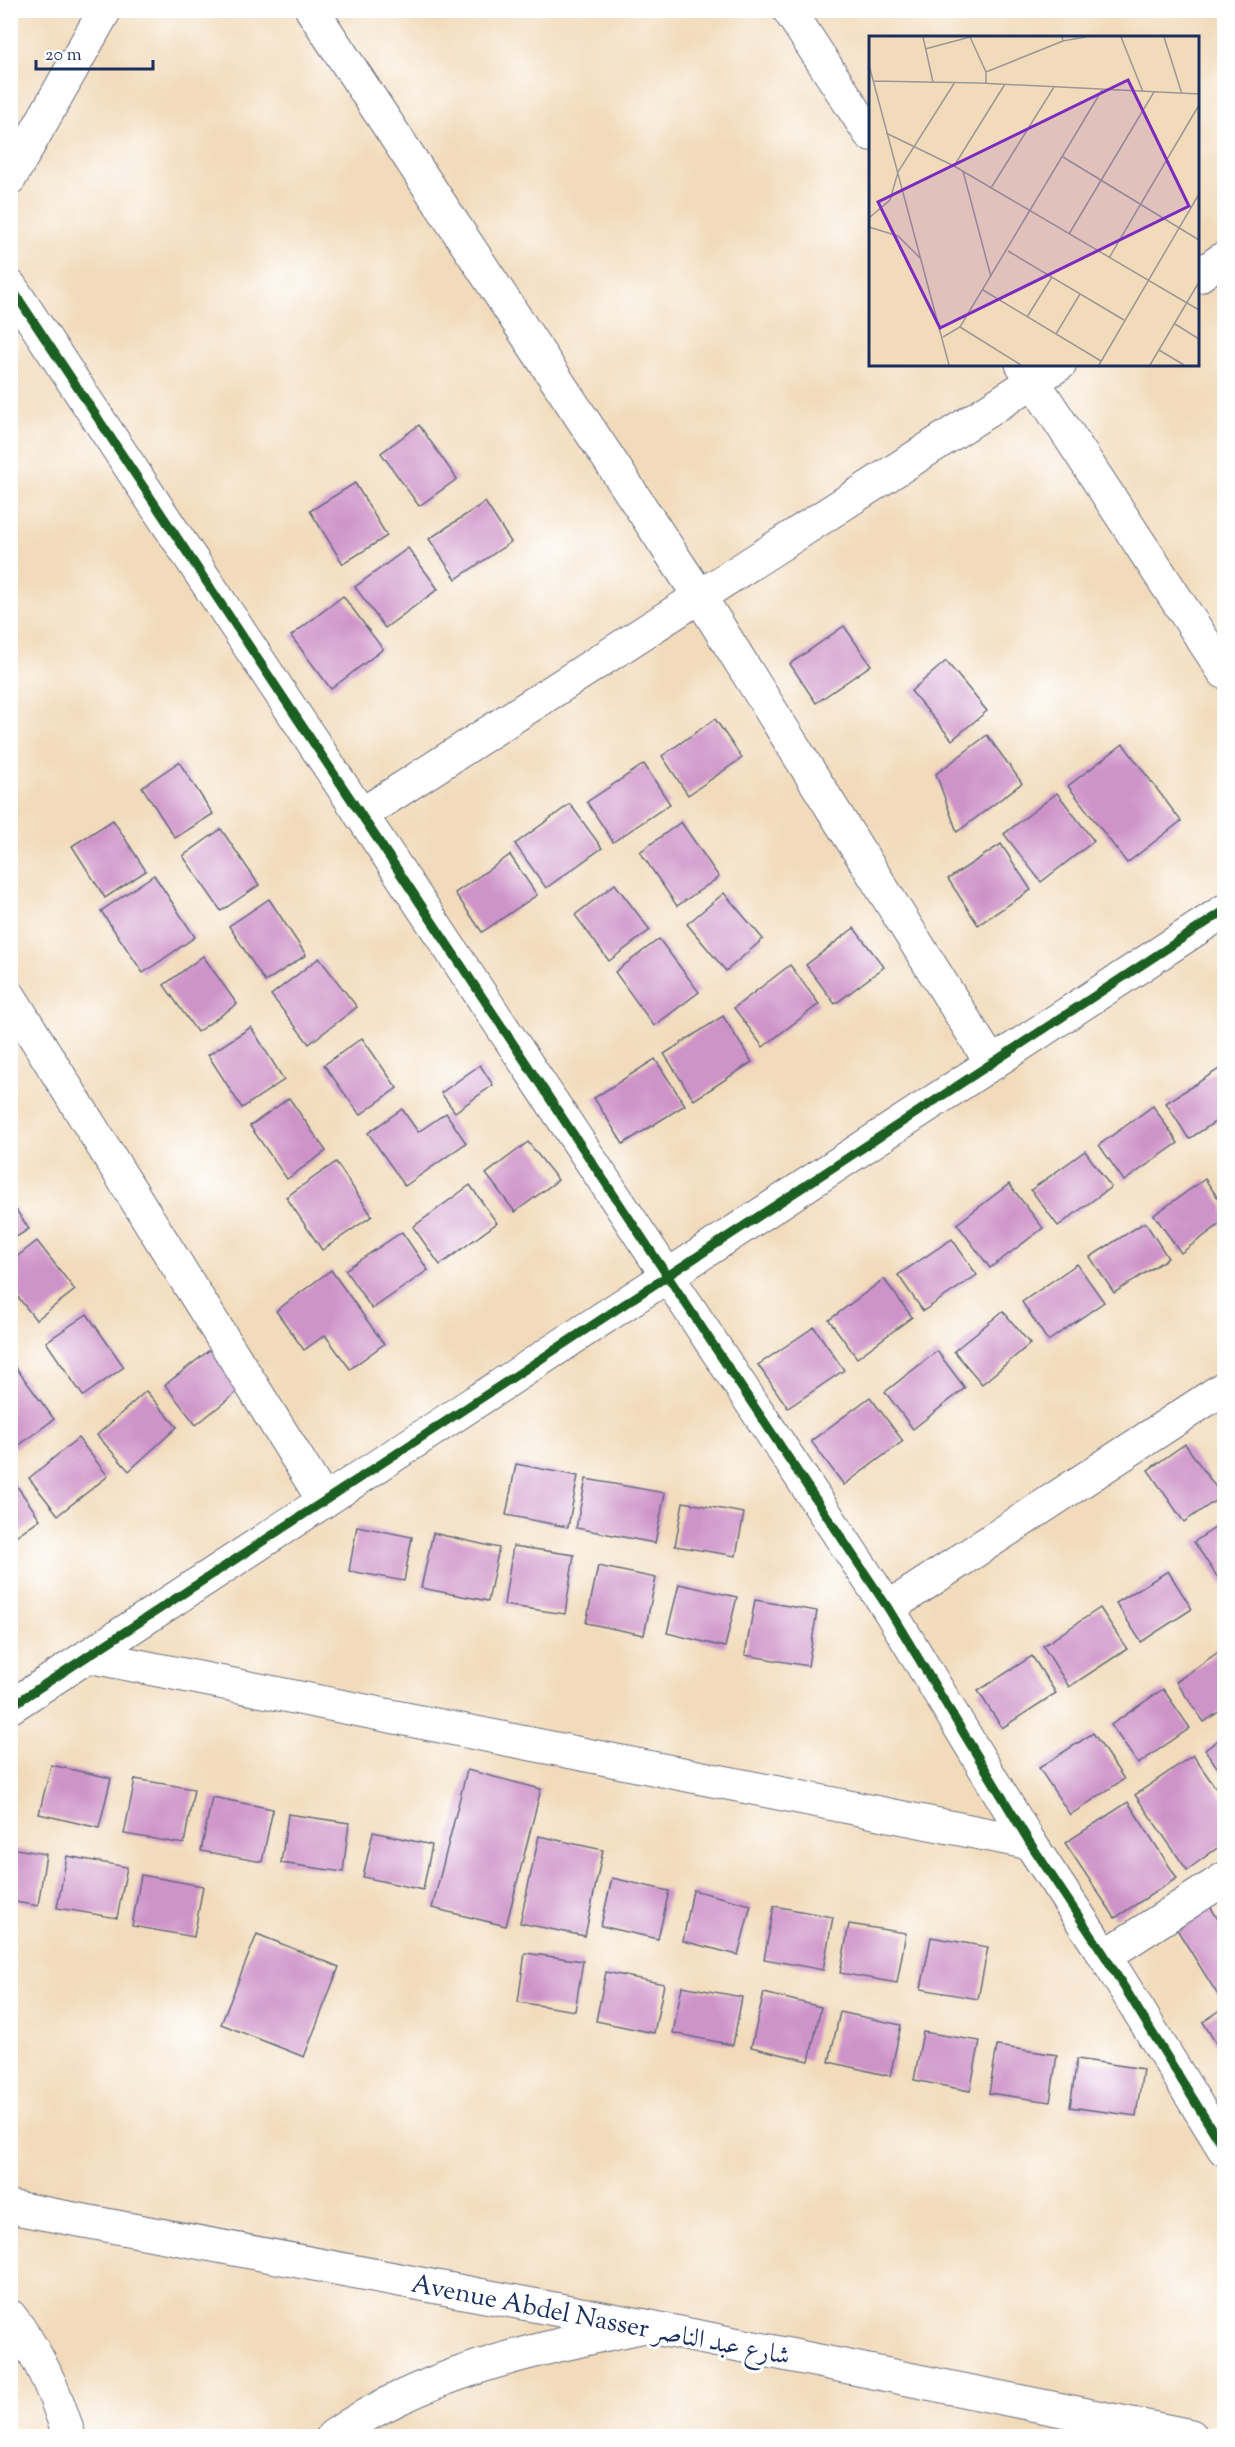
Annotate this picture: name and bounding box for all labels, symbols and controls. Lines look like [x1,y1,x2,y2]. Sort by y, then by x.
scale bar [36,33,153,71]
inset map [869,36,1199,366]
text: 20 m [45,43,82,69]
street label: Avenue Abdel Nasser شارع عبد الناصر [408,2267,793,2377]

